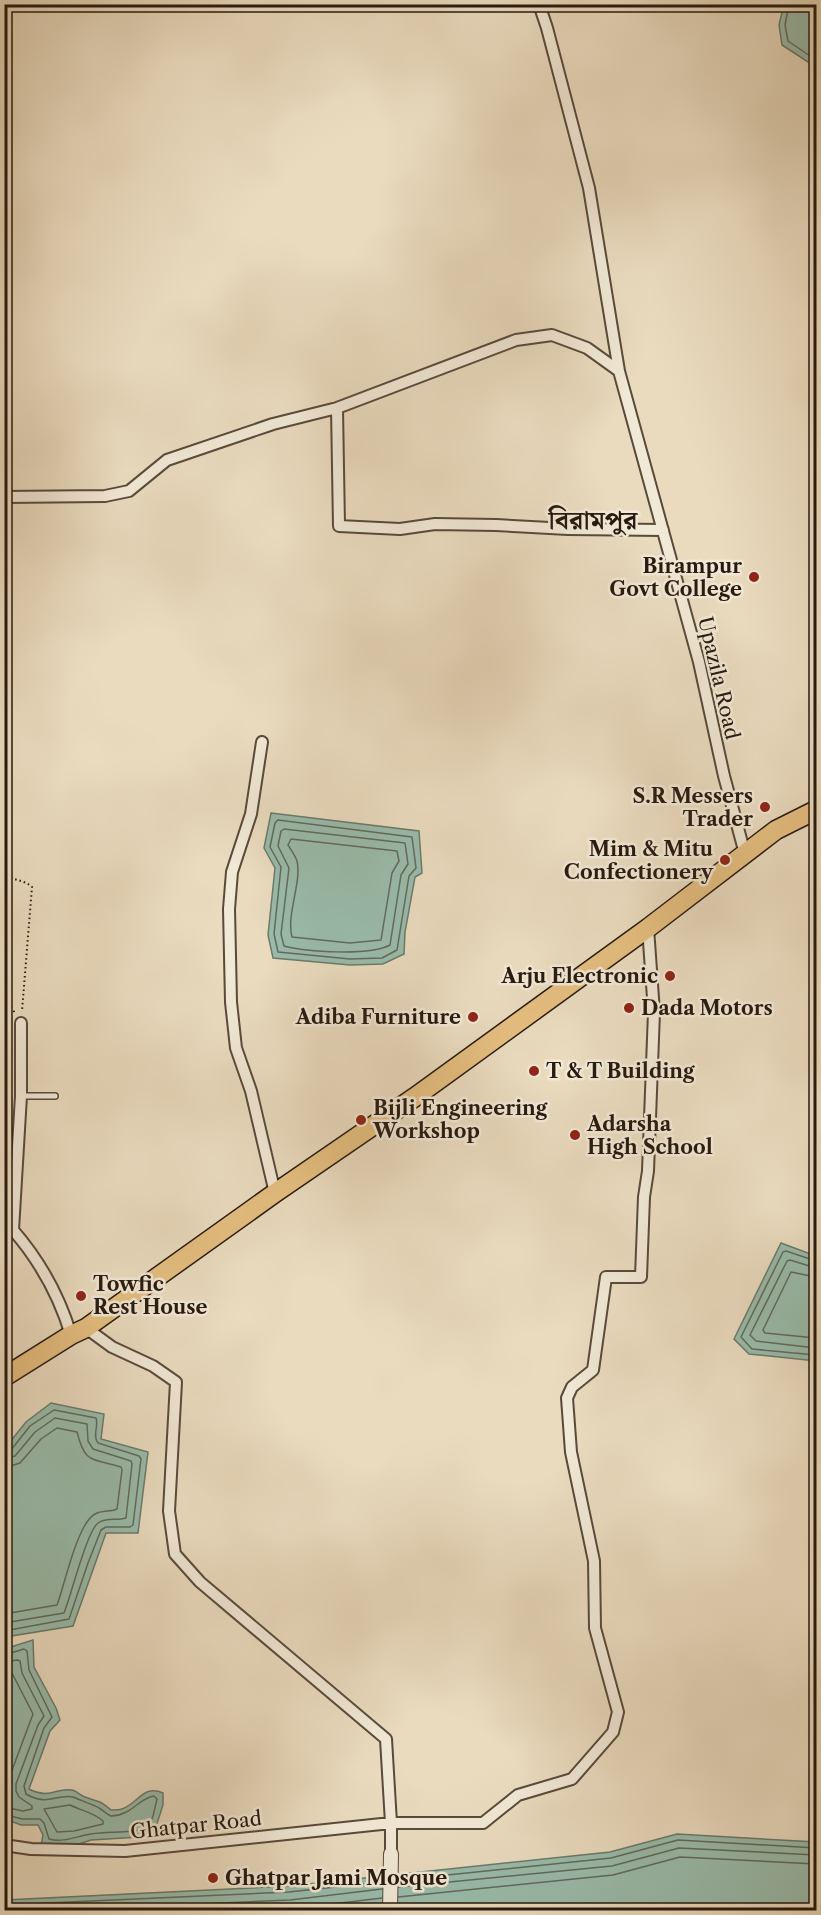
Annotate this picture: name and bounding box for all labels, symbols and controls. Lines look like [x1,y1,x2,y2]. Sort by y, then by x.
district label: বিরামপুর [548,504,639,536]
place label: Birampur Govt College [609,554,742,601]
marker: Birampur Govt College [747,570,761,584]
street label: Upazila Road [693,614,745,742]
place label: S.R Messers Trader [633,784,753,831]
marker: S.R Messers Trader [758,800,772,814]
place label: Mim & Mitu Confectionery [564,837,714,884]
marker: Mim & Mitu Confectionery [718,853,732,867]
place label: Arju Electronic [500,964,658,988]
marker: Arju Electronic [663,969,677,983]
place label: Dada Motors [641,996,773,1020]
marker: Dada Motors [622,1001,636,1015]
place label: Adiba Furniture [295,1005,461,1029]
marker: Adiba Furniture [466,1010,480,1024]
place label: T & T Building [546,1059,695,1083]
marker: T & T Building [527,1064,541,1078]
place label: Bijli Engineering Workshop [372,1096,548,1143]
place label: Adarsha High School [586,1112,713,1159]
marker: Bijli Engineering Workshop [354,1113,368,1127]
marker: Adarsha High School [568,1128,582,1142]
place label: Towfic Rest House [93,1272,207,1319]
marker: Towfic Rest House [74,1289,88,1303]
street label: Ghatpar Road [129,1806,263,1844]
place label: Ghatpar Jami Mosque [225,1866,447,1890]
marker: Ghatpar Jami Mosque [206,1871,220,1885]

